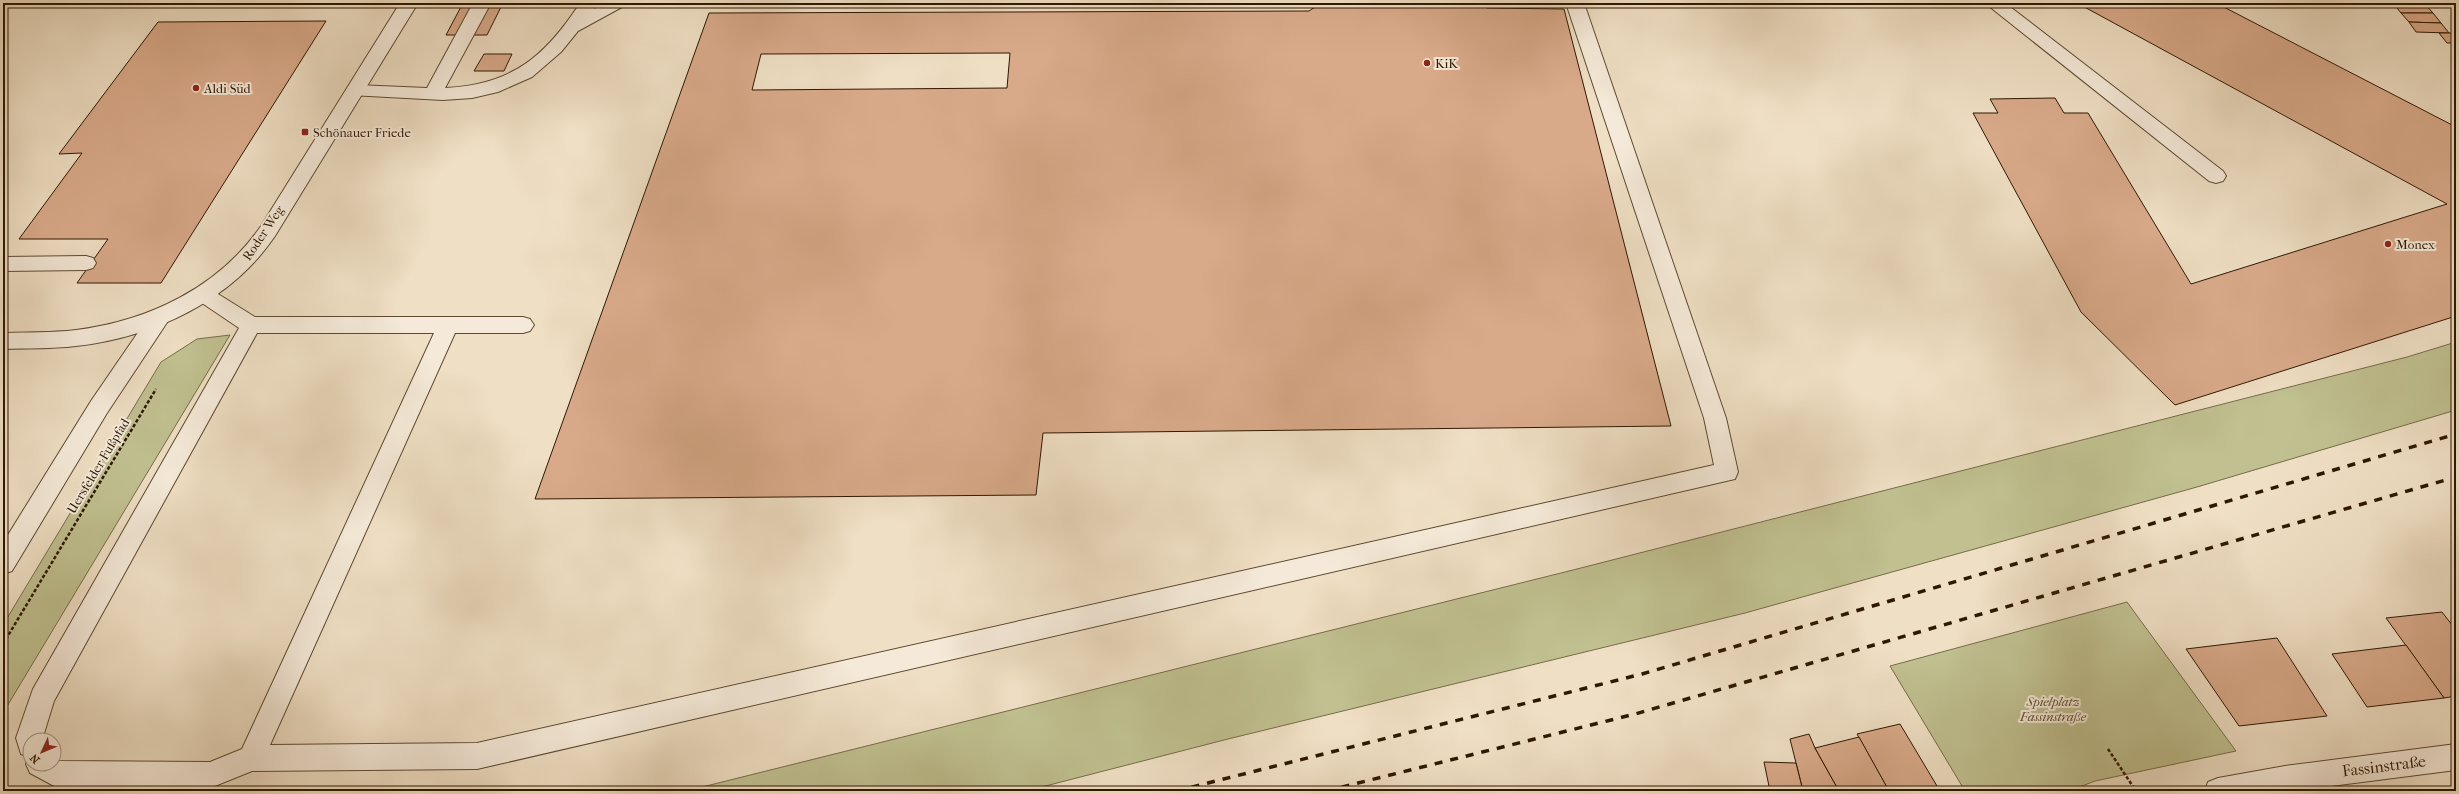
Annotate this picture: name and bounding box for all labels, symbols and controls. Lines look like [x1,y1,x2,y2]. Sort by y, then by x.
place label: KiK [1435,56,1458,71]
marker: KiK [1422,58,1432,68]
place label: Aldi Süd [203,81,252,96]
marker: Aldi Süd [191,83,201,93]
place label: Schönauer Friede [313,125,411,140]
marker: Schönauer Friede [300,127,310,137]
street label: Roder Weg [239,202,287,263]
place label: Monex [2396,237,2435,252]
marker: Monex [2383,239,2393,249]
street label: Uersfelder Fußpfad [64,415,133,516]
park label: Spielplatz Fassinstraße [2019,694,2087,724]
north arrow [22,732,62,772]
text: N [27,751,43,766]
street label: Fassinstraße [2341,751,2427,781]

